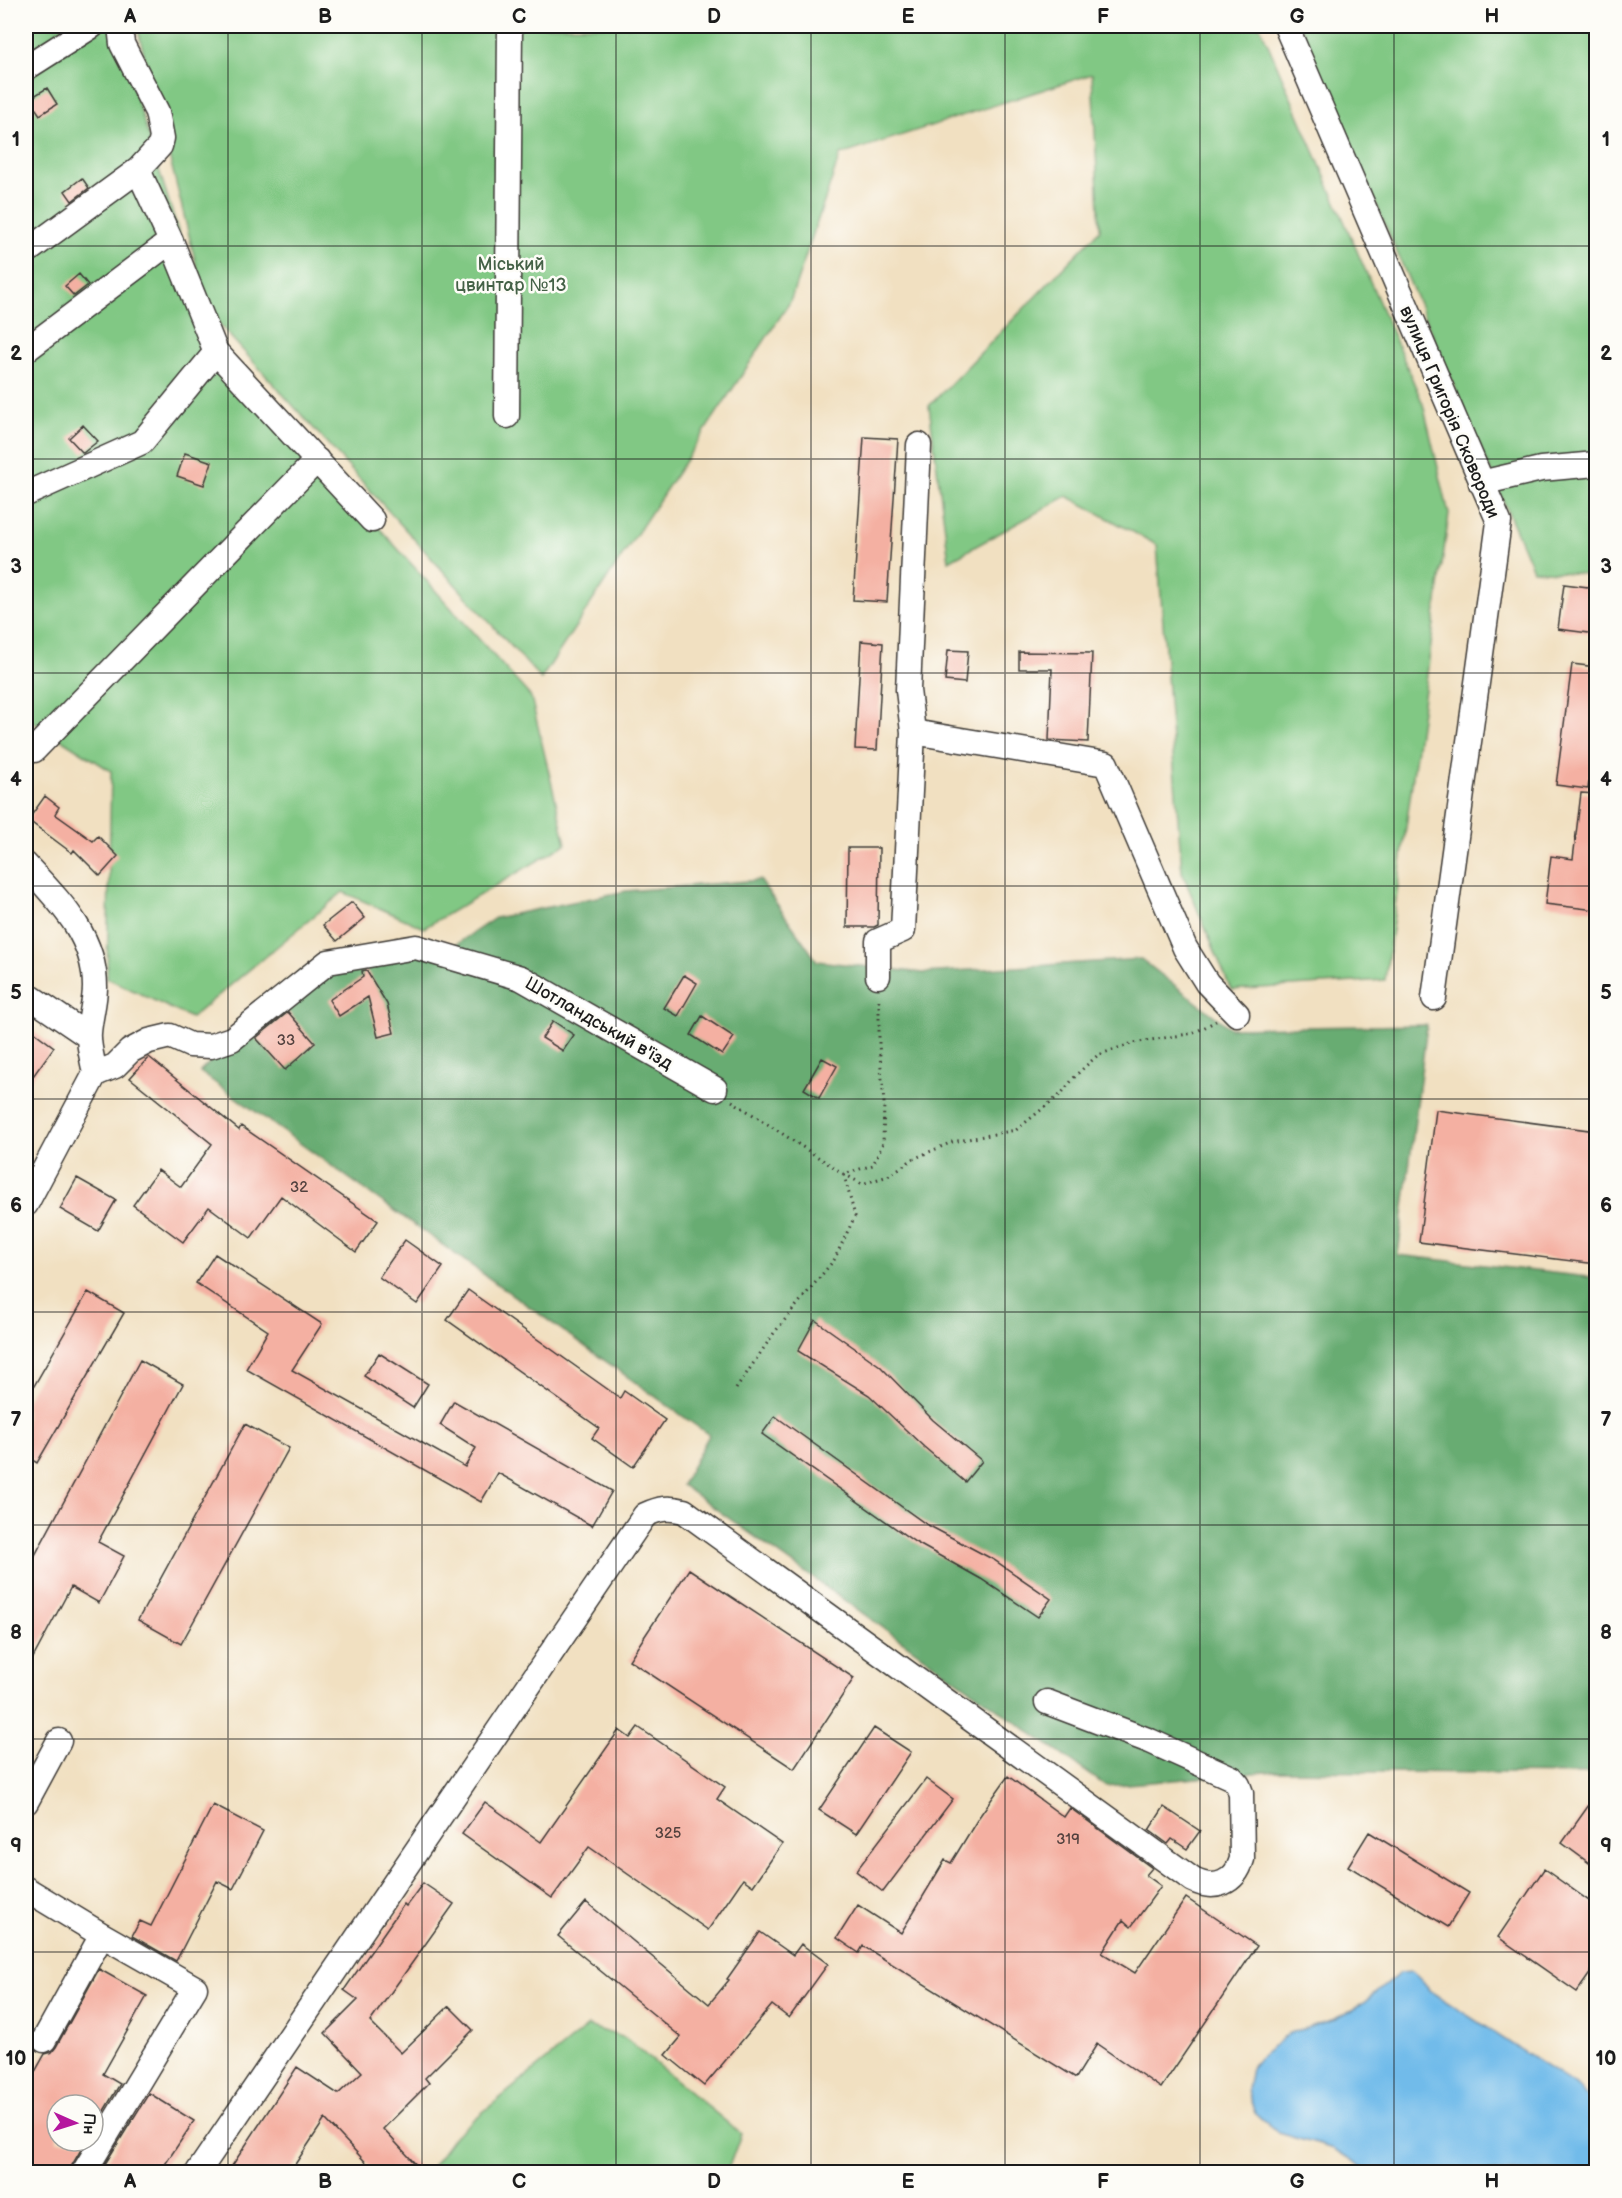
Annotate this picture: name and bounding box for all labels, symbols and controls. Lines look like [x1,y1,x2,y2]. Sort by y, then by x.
text: A [123,5,137,29]
text: B [318,5,332,29]
text: C [512,5,526,29]
text: D [707,5,721,29]
text: E [902,5,915,29]
text: F [1097,5,1109,29]
text: G [1290,5,1305,29]
text: H [1485,5,1499,29]
text: 1 [12,128,20,152]
text: 1 [1602,128,1610,152]
park label: Міський цвинтар №13 [455,254,567,296]
street label: вулиця Григорія Сковороди [1395,303,1504,522]
text: 2 [10,342,22,366]
text: 2 [1600,342,1612,366]
text: 3 [10,555,22,579]
text: 3 [1600,555,1612,579]
text: 4 [10,768,22,792]
text: 4 [1600,768,1612,792]
street label: Шотландський в'їзд [521,973,676,1074]
text: 5 [10,981,22,1005]
text: 5 [1600,981,1612,1005]
house number: 33 [277,1031,295,1050]
house number: 32 [290,1178,308,1197]
text: 6 [10,1194,22,1218]
text: 6 [1600,1194,1612,1218]
text: 7 [10,1408,22,1432]
text: 7 [1600,1408,1612,1432]
text: 8 [10,1621,22,1645]
text: 8 [1600,1621,1612,1645]
house number: 325 [655,1824,681,1843]
house number: 319 [1056,1830,1080,1849]
text: 9 [10,1834,22,1858]
text: 9 [1600,1834,1612,1858]
text: 10 [6,2047,26,2071]
text: 10 [1596,2047,1616,2071]
north arrow [45,2093,105,2153]
text: Пн [78,2113,99,2135]
text: A [123,2170,137,2194]
text: B [318,2170,332,2194]
text: C [512,2170,526,2194]
text: D [707,2170,721,2194]
text: E [902,2170,915,2194]
text: F [1097,2170,1109,2194]
text: G [1290,2170,1305,2194]
text: H [1485,2170,1499,2194]

